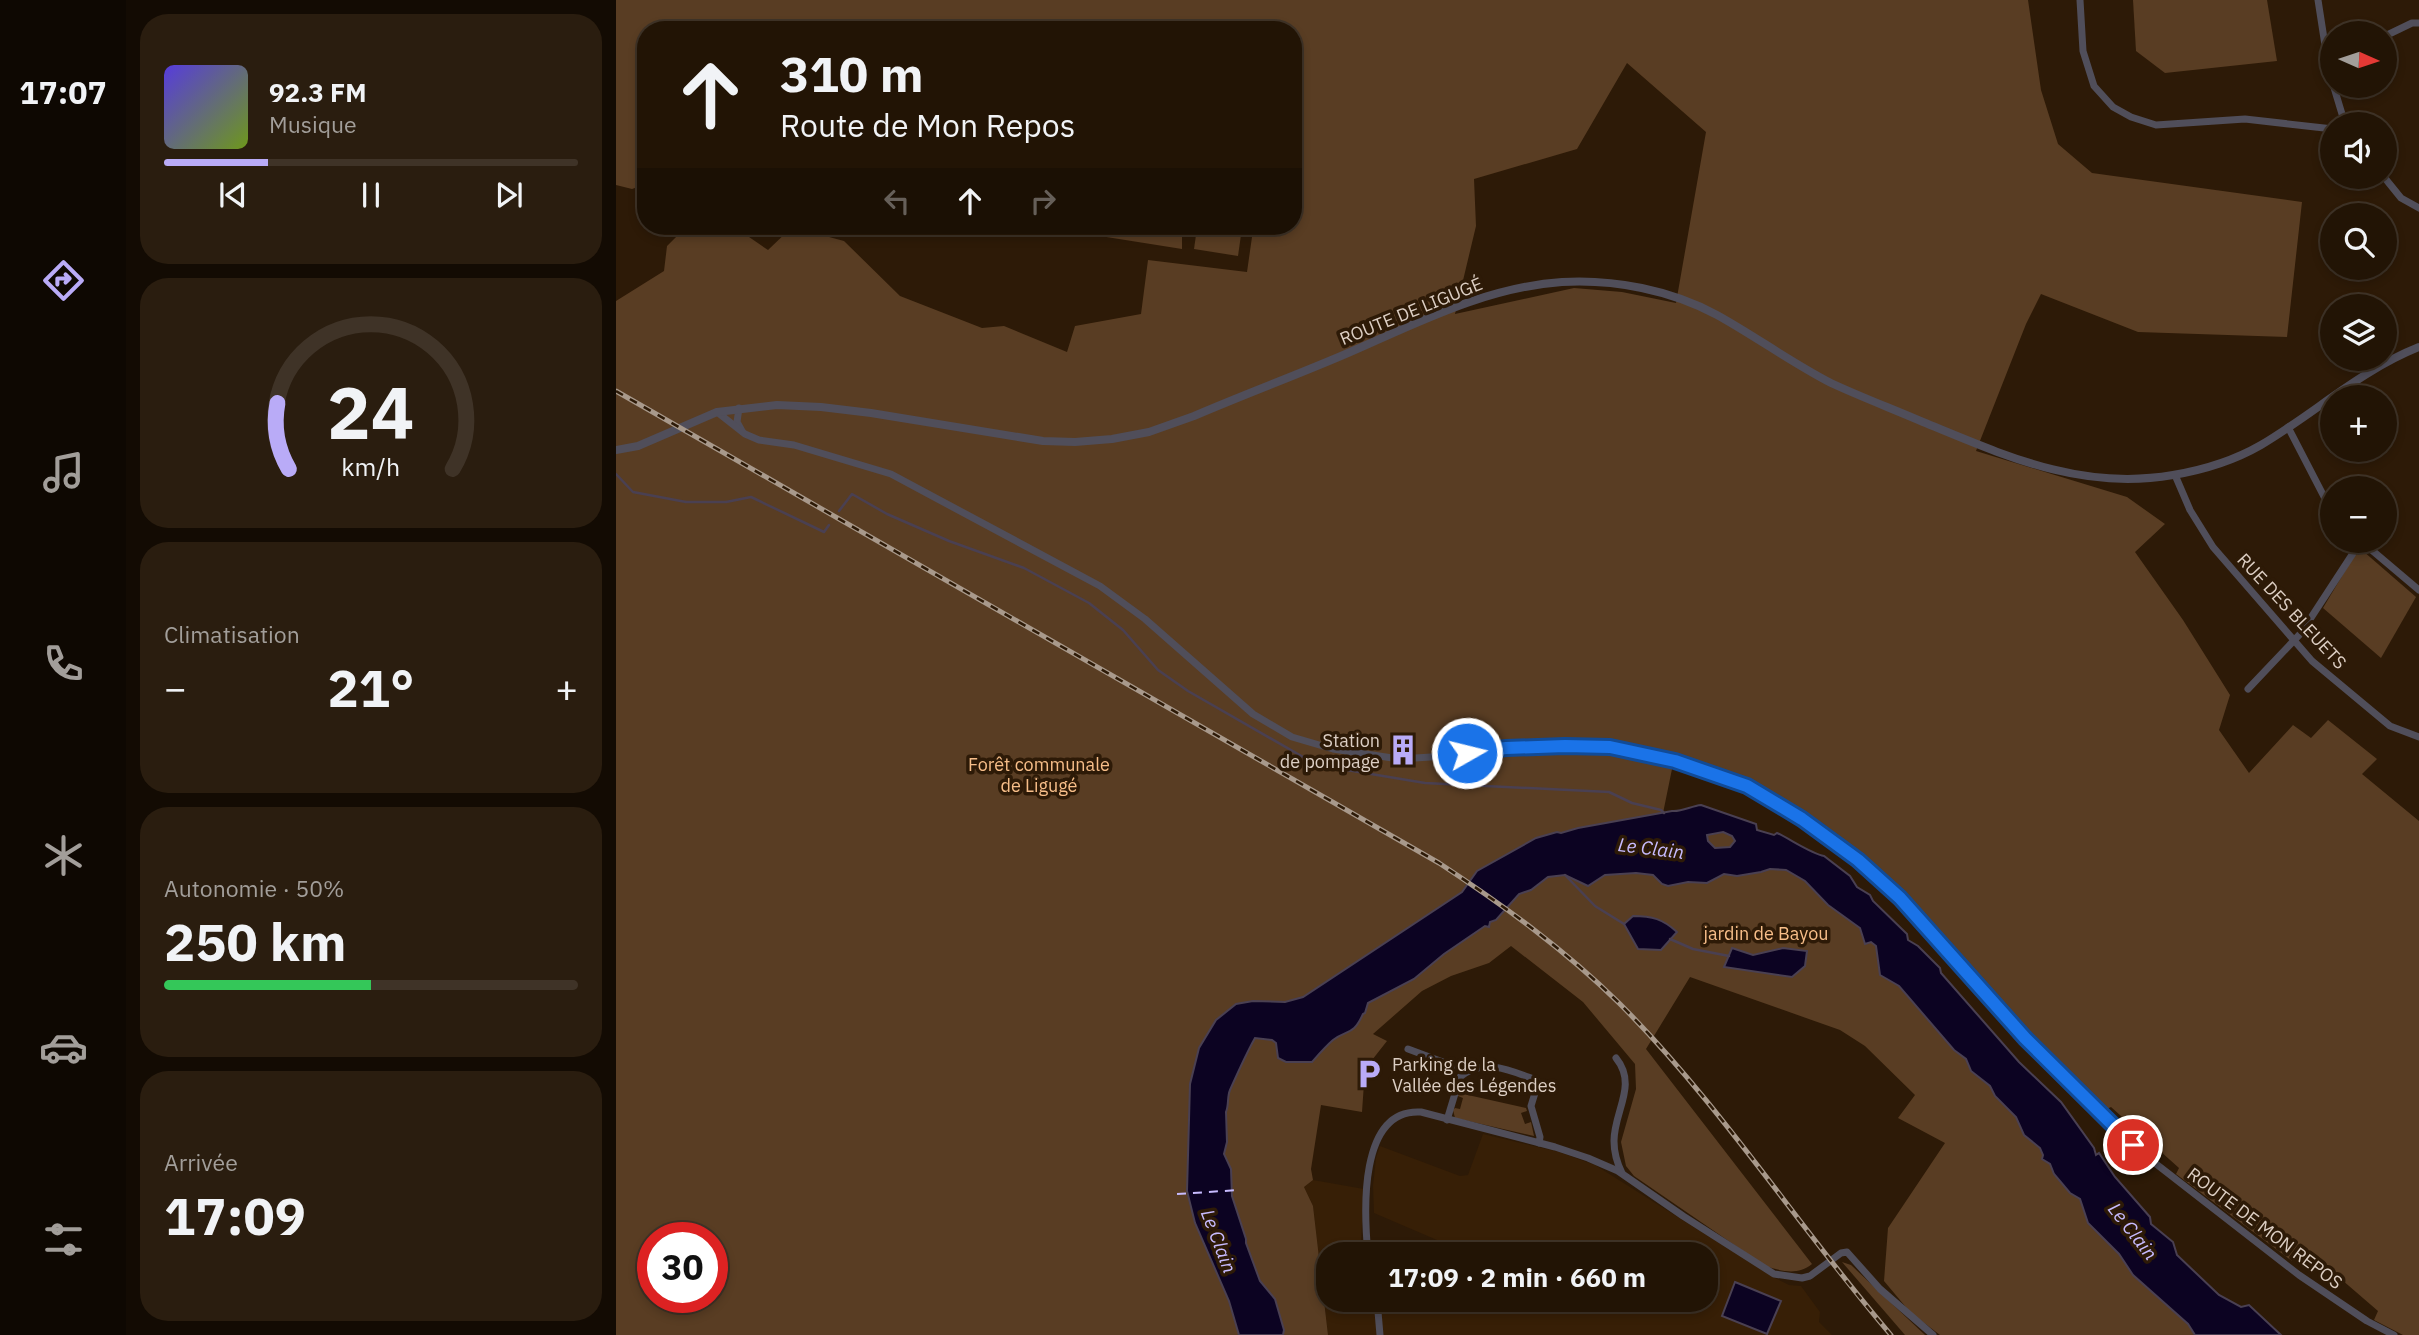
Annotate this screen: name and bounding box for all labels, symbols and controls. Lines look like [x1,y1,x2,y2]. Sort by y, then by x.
north arrow [2320,21,2398,98]
map controls [2320,21,2397,553]
text: 310 m [780,42,924,105]
icon: ahead [665,49,756,140]
text: 17:07 [19,71,107,113]
text: 92.3 FM [269,75,367,109]
text: Route de Mon Repos [780,104,1075,146]
text: Musique [269,109,357,139]
button: sound [2320,112,2397,189]
icon: previous [214,176,252,214]
icon: pause [352,176,390,214]
icon: next [490,176,528,214]
icon: left [878,182,916,220]
icon: ahead [951,182,989,220]
icon: right [1024,182,1062,220]
button: search [2320,203,2397,280]
icon: directions [39,256,88,305]
street label: ROUTE DE LIGUGÉ [1336,272,1486,350]
button: layers [2320,294,2397,371]
text: 24 [327,365,415,460]
button: + [2320,385,2397,462]
icon: music [39,448,88,497]
text: km/h [342,450,400,483]
button: − [2320,476,2397,553]
street label: RUE DES BLEUETS [2232,548,2352,674]
text: Climatisation [164,619,300,649]
icon: phone [39,639,88,688]
text: 21° [328,654,414,721]
text: − [164,663,187,712]
text: + [555,663,578,712]
position arrow [1430,716,1504,790]
place label: Station de pompage [1280,729,1380,773]
building icon: Station de pompage [1386,733,1420,767]
park label: Forêt communale de Ligugé [968,753,1110,797]
icon: climate [39,831,88,880]
water label: Le Clain [1617,832,1685,864]
text: Autonomie · 50% [164,873,344,903]
text: 250 km [164,908,346,975]
park label: jardin de Bayou [1703,922,1829,945]
icon: car [39,1023,88,1072]
place label: Parking de la Vallée des Légendes [1392,1053,1556,1097]
parking icon: Parking de la Vallée des Légendes [1352,1057,1386,1091]
pin [2103,1115,2163,1175]
icon: arrive [2114,1126,2152,1164]
text: Arrivée [164,1147,238,1177]
street label: ROUTE DE MON REPOS [2183,1162,2347,1294]
text: 17:09 [164,1182,306,1249]
water label: Le Clain [2103,1197,2163,1265]
water label: Le Clain [1196,1206,1242,1276]
icon: filters [39,1215,88,1264]
speed limit sign: 30 [637,1222,728,1313]
text: 17:09 · 2 min · 660 m [1388,1260,1646,1294]

